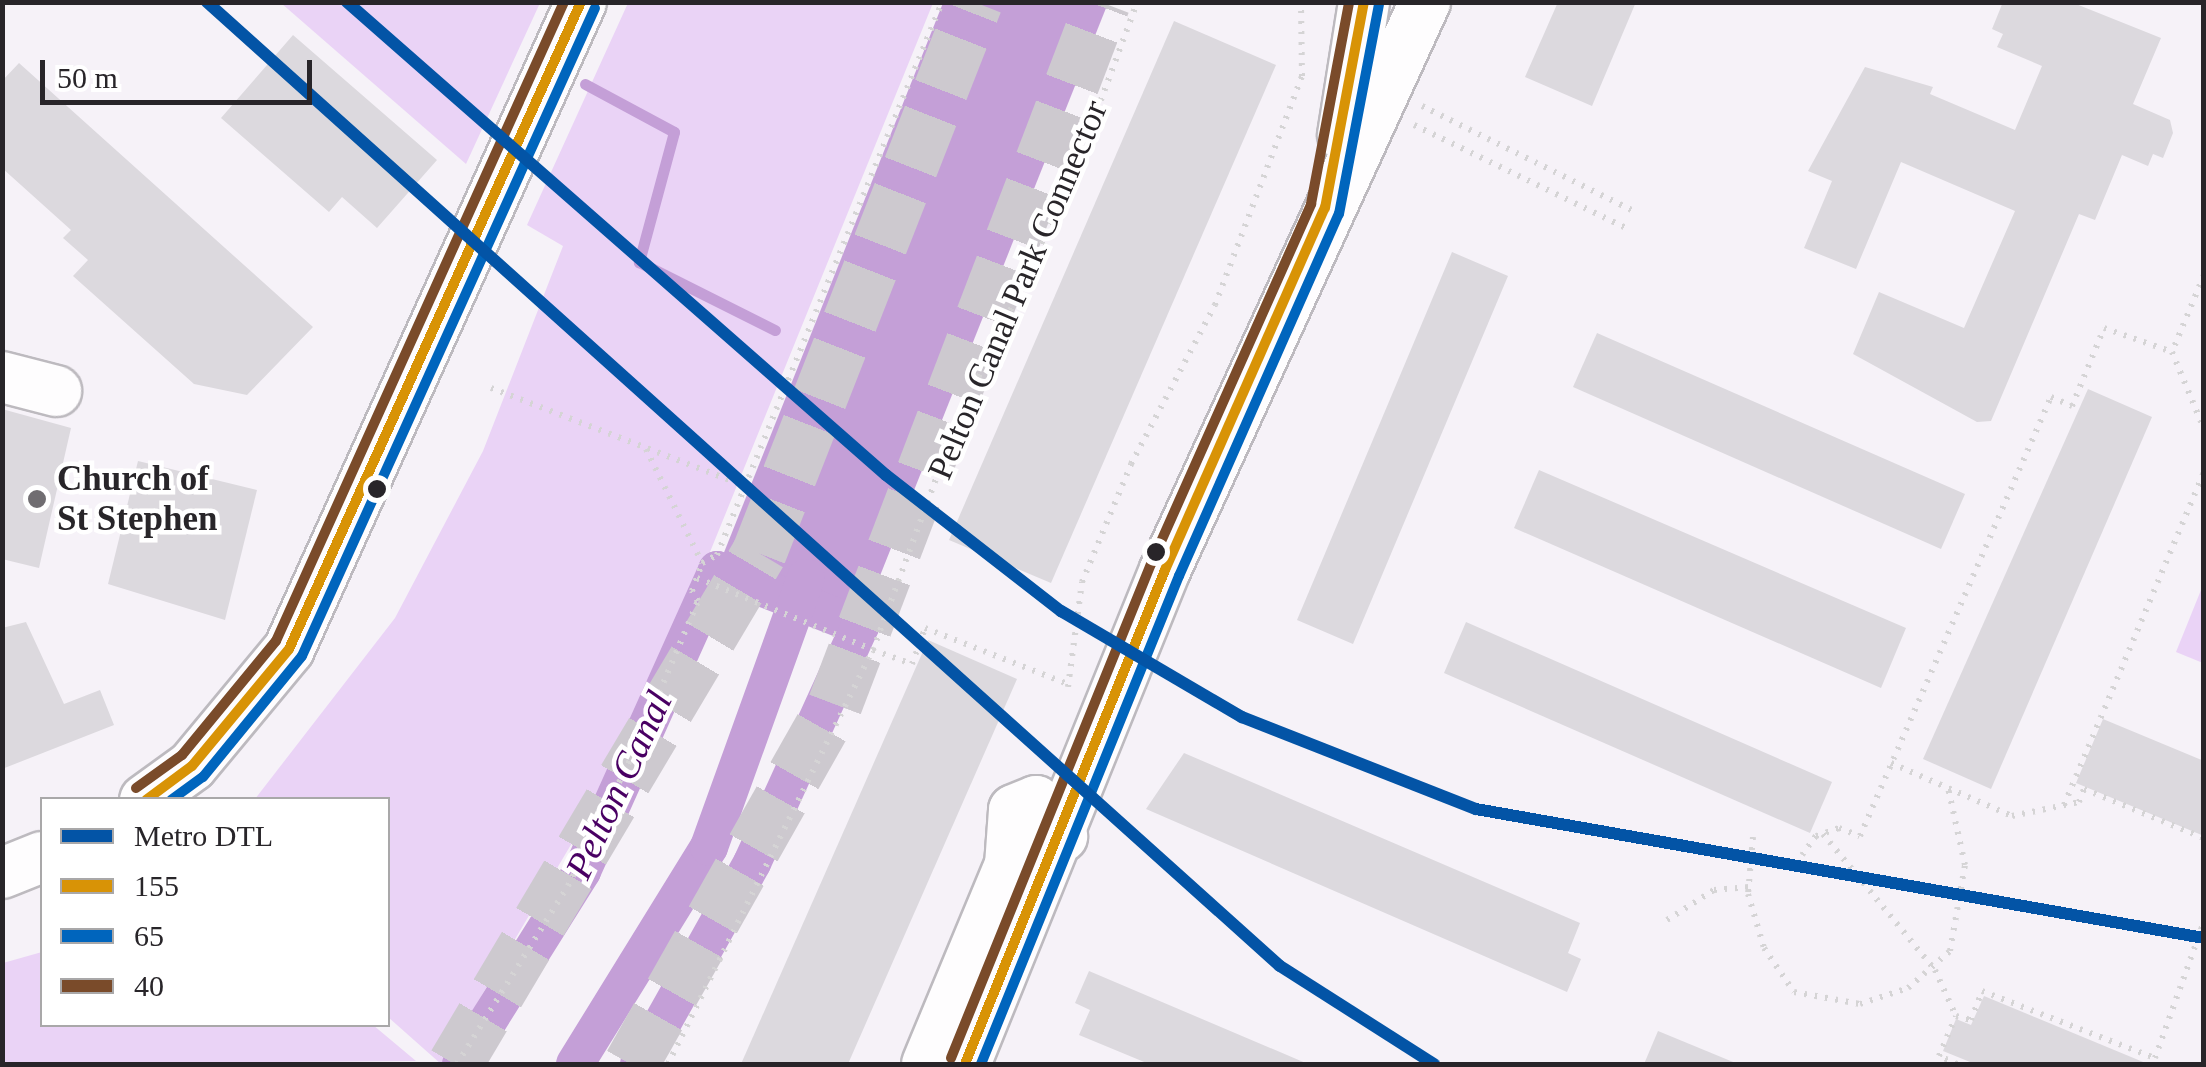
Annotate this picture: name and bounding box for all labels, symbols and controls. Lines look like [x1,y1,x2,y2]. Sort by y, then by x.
scale bar [45,40,318,102]
text: 50 m [57,61,118,94]
street label: Pelton Canal Park Connector [919,94,1117,486]
place label: Church of St Stephen [57,458,217,540]
unlabelled marker [367,479,387,499]
marker: Church of St Stephen [26,488,48,510]
unlabelled marker [1146,542,1166,562]
water label: Pelton Canal [556,684,682,886]
legend [40,797,390,1027]
text: Metro DTL [134,819,273,852]
text: 155 [134,869,179,902]
text: 65 [134,919,164,952]
text: 40 [134,969,164,1002]

